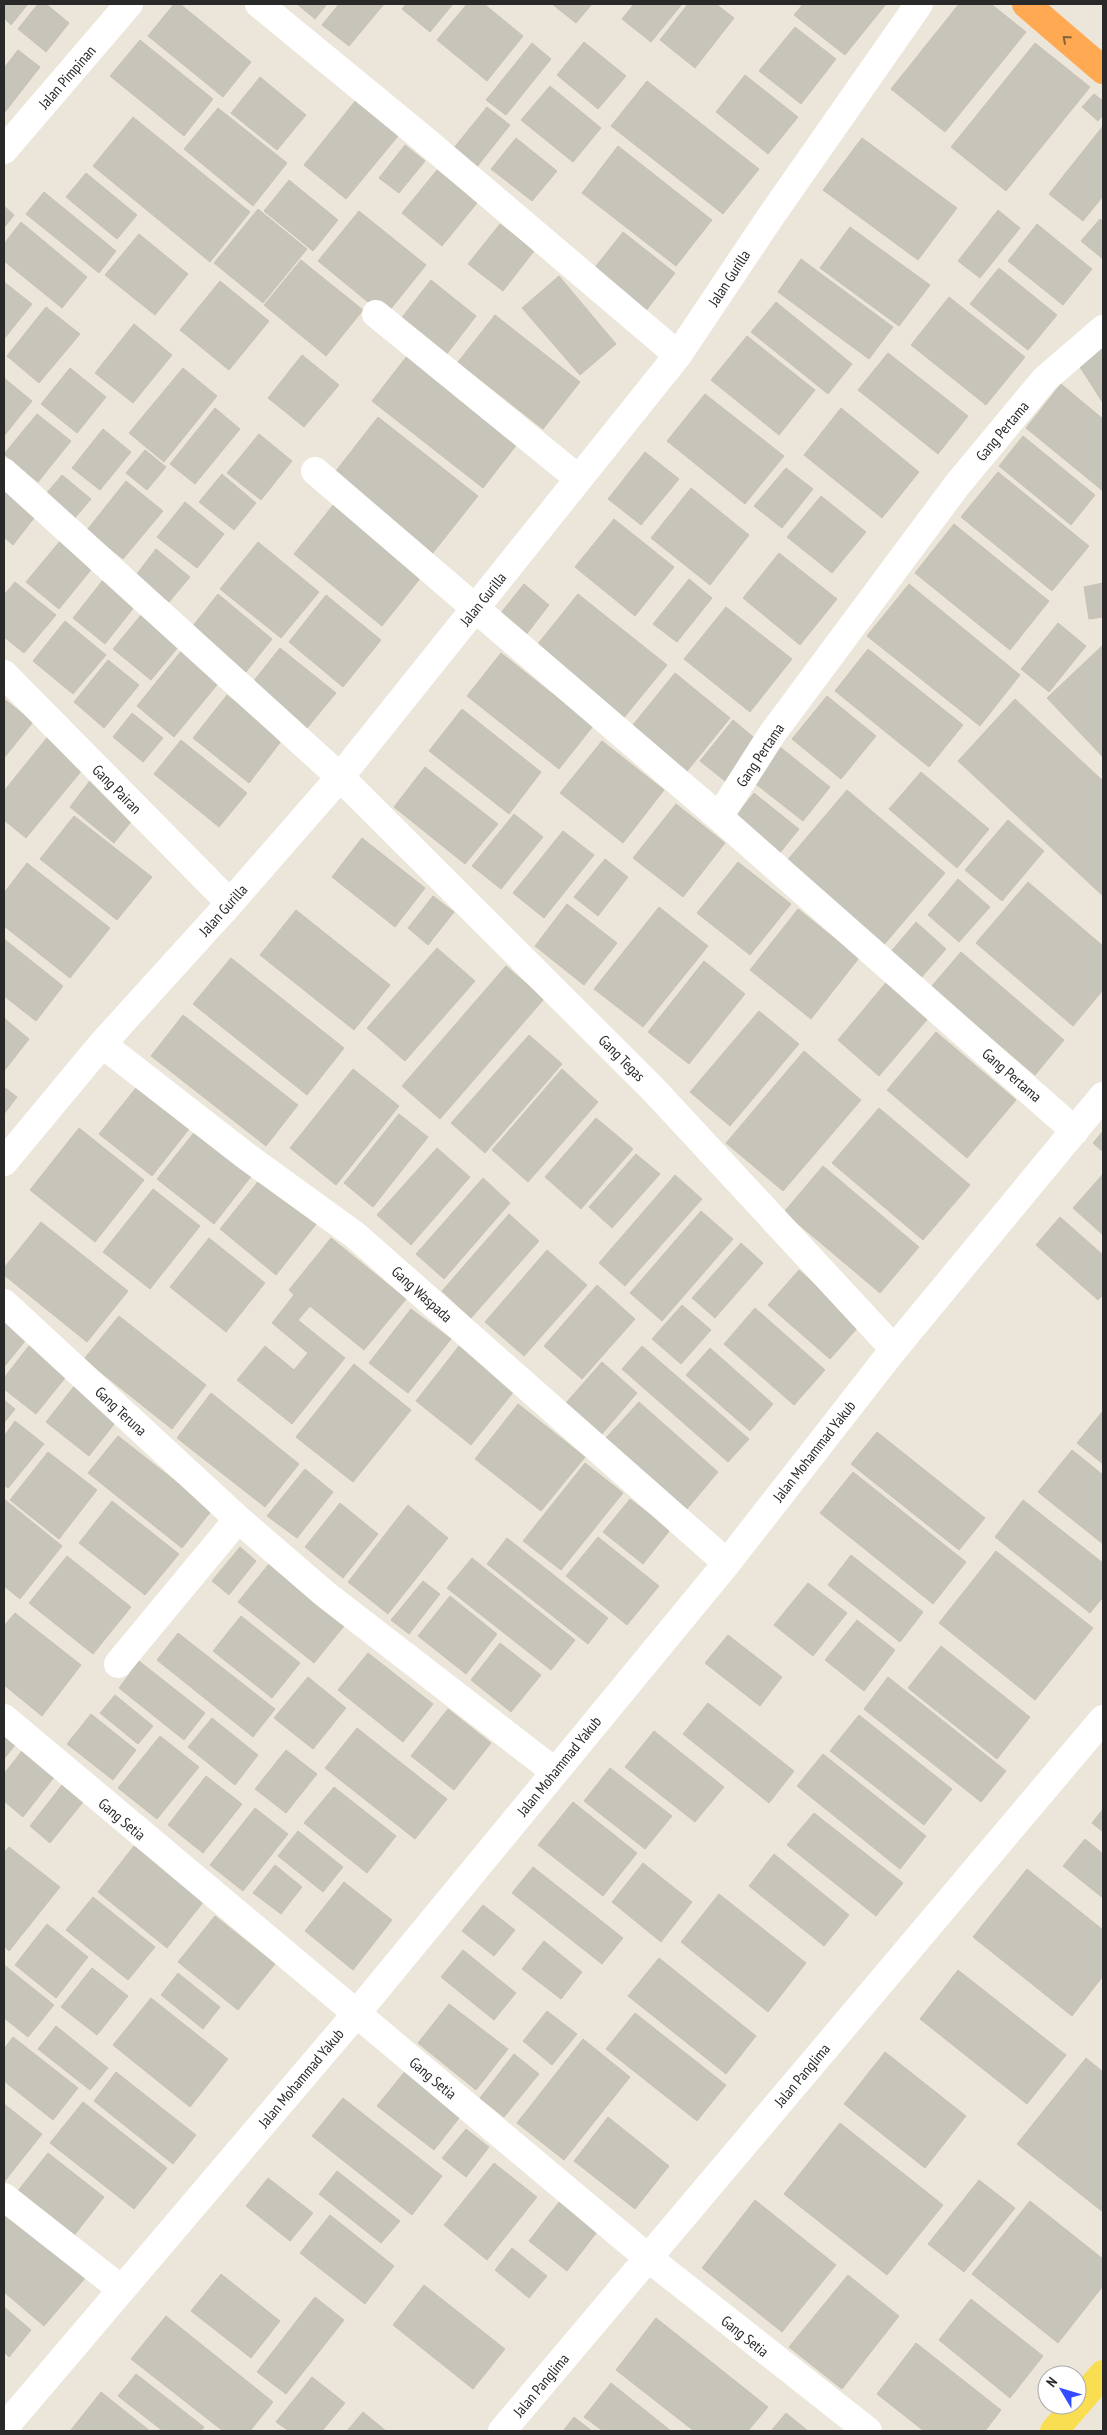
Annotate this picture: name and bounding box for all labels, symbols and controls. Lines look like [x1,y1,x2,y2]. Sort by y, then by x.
one-way arrow [1063,35,1072,44]
street label: Jalan Pimpinan [34,41,100,113]
street label: Jalan Gurilla [703,246,754,310]
street label: Gang Pertama [971,397,1033,465]
street label: Jalan Gurilla [455,568,510,630]
street label: Gang Pertama [732,720,788,790]
street label: Gang Pairan [88,760,146,818]
street label: Jalan Gurilla [194,880,251,941]
street label: Gang Tegas [595,1031,649,1085]
street label: Gang Pertama [978,1044,1046,1106]
street label: Gang Waspada [388,1262,456,1326]
street label: Gang Teruna [91,1382,151,1440]
street label: Jalan Mohammad Yakub [768,1397,859,1506]
street label: Jalan Mohammad Yakub [512,1712,605,1821]
street label: Gang Setia [95,1794,149,1844]
street label: Jalan Mohammad Yakub [253,2025,348,2132]
street label: Jalan Panglima [769,2039,834,2111]
street label: Gang Setia [406,2053,460,2103]
street label: Gang Setia [717,2311,773,2361]
street label: Jalan Panglima [508,2349,573,2421]
north arrow [1037,2365,1087,2415]
text: N [1042,2373,1061,2391]

